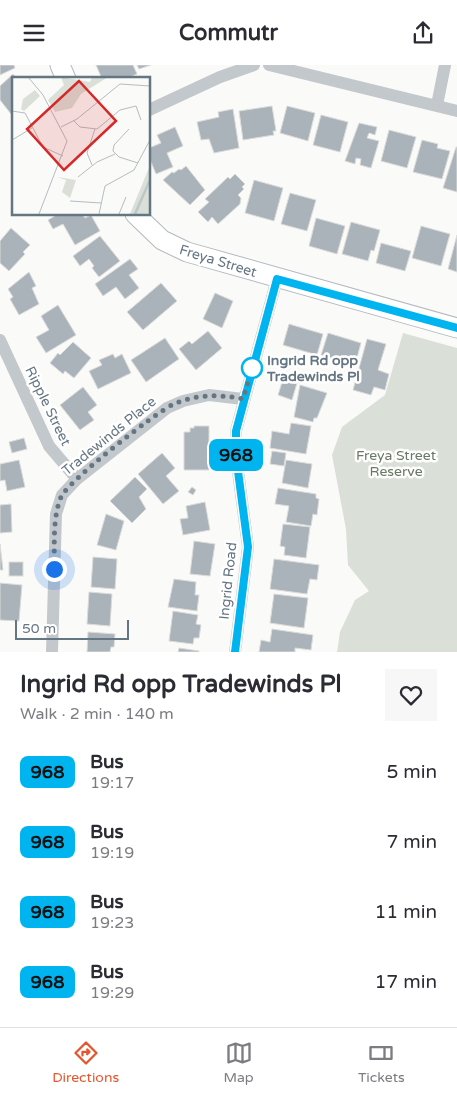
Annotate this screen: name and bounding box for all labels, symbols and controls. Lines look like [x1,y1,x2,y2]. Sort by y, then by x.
icon: menu [20,19,48,47]
icon: share [409,19,437,47]
text: Commutr [179,20,278,46]
inset map [12,77,150,215]
street label: Freya Street [177,241,259,281]
place label: Ingrid Rd opp Tradewinds Pl [266,352,360,385]
marker: Ingrid Rd opp Tradewinds Pl [241,357,263,379]
street label: Ripple Street [21,364,75,449]
street label: Tradewinds Place [59,393,159,479]
line badge: 968 [207,439,265,471]
text: 968 [219,444,253,466]
park label: Freya Street Reserve [356,447,437,480]
street label: Ingrid Road [215,541,241,621]
your location [42,557,67,582]
scale bar [15,617,129,640]
text: 50 m [22,620,56,637]
button: heart [385,669,437,721]
text: Ingrid Rd opp Tradewinds Pl [20,670,341,699]
text: Walk · 2 min · 140 m [20,704,174,724]
text: Bus [90,751,124,773]
text: 968 [31,761,64,783]
text: 5 min [386,761,437,783]
text: 19:17 [90,773,134,793]
text: Bus [90,821,124,843]
text: 968 [31,831,64,853]
text: 7 min [386,831,437,853]
text: 19:19 [90,843,134,863]
text: Bus [90,891,124,913]
text: 968 [31,901,64,923]
text: 11 min [374,901,437,923]
text: 19:23 [90,913,134,933]
text: Bus [90,961,124,983]
text: 968 [31,971,64,993]
text: 17 min [374,971,437,993]
text: 19:29 [90,983,134,1003]
tab: Directions [52,1039,119,1086]
tab: Map [223,1039,254,1086]
tab: Tickets [358,1039,405,1086]

